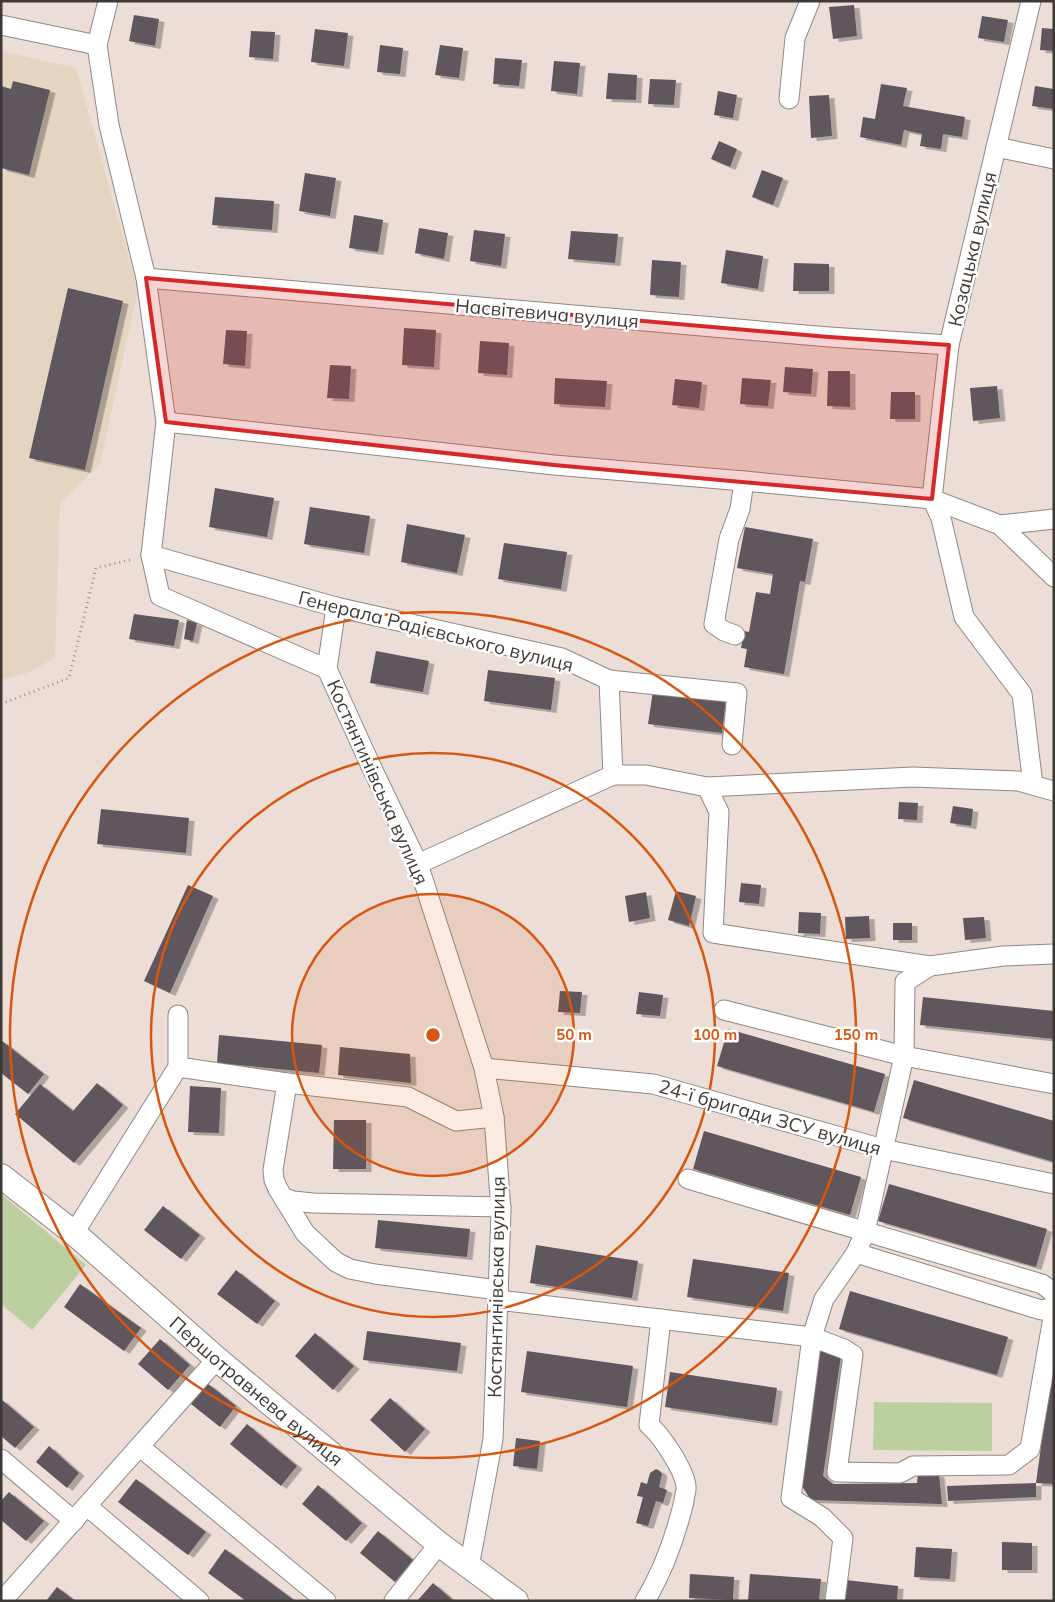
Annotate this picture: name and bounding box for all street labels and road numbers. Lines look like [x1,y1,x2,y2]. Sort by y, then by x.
street label: Козацька вулиця [943,169,1001,329]
street label: Насвітевича вулиця [454,293,640,333]
street label: Генерала Радієвського вулиця [296,585,576,677]
street label: Костянтинівська вулиця [322,676,434,888]
street label: 24-ї бригади ЗСУ вулиця [656,1074,884,1160]
street label: Костянтинівська вулиця [482,1176,510,1398]
street label: Першотравнева вулиця [165,1311,348,1471]

